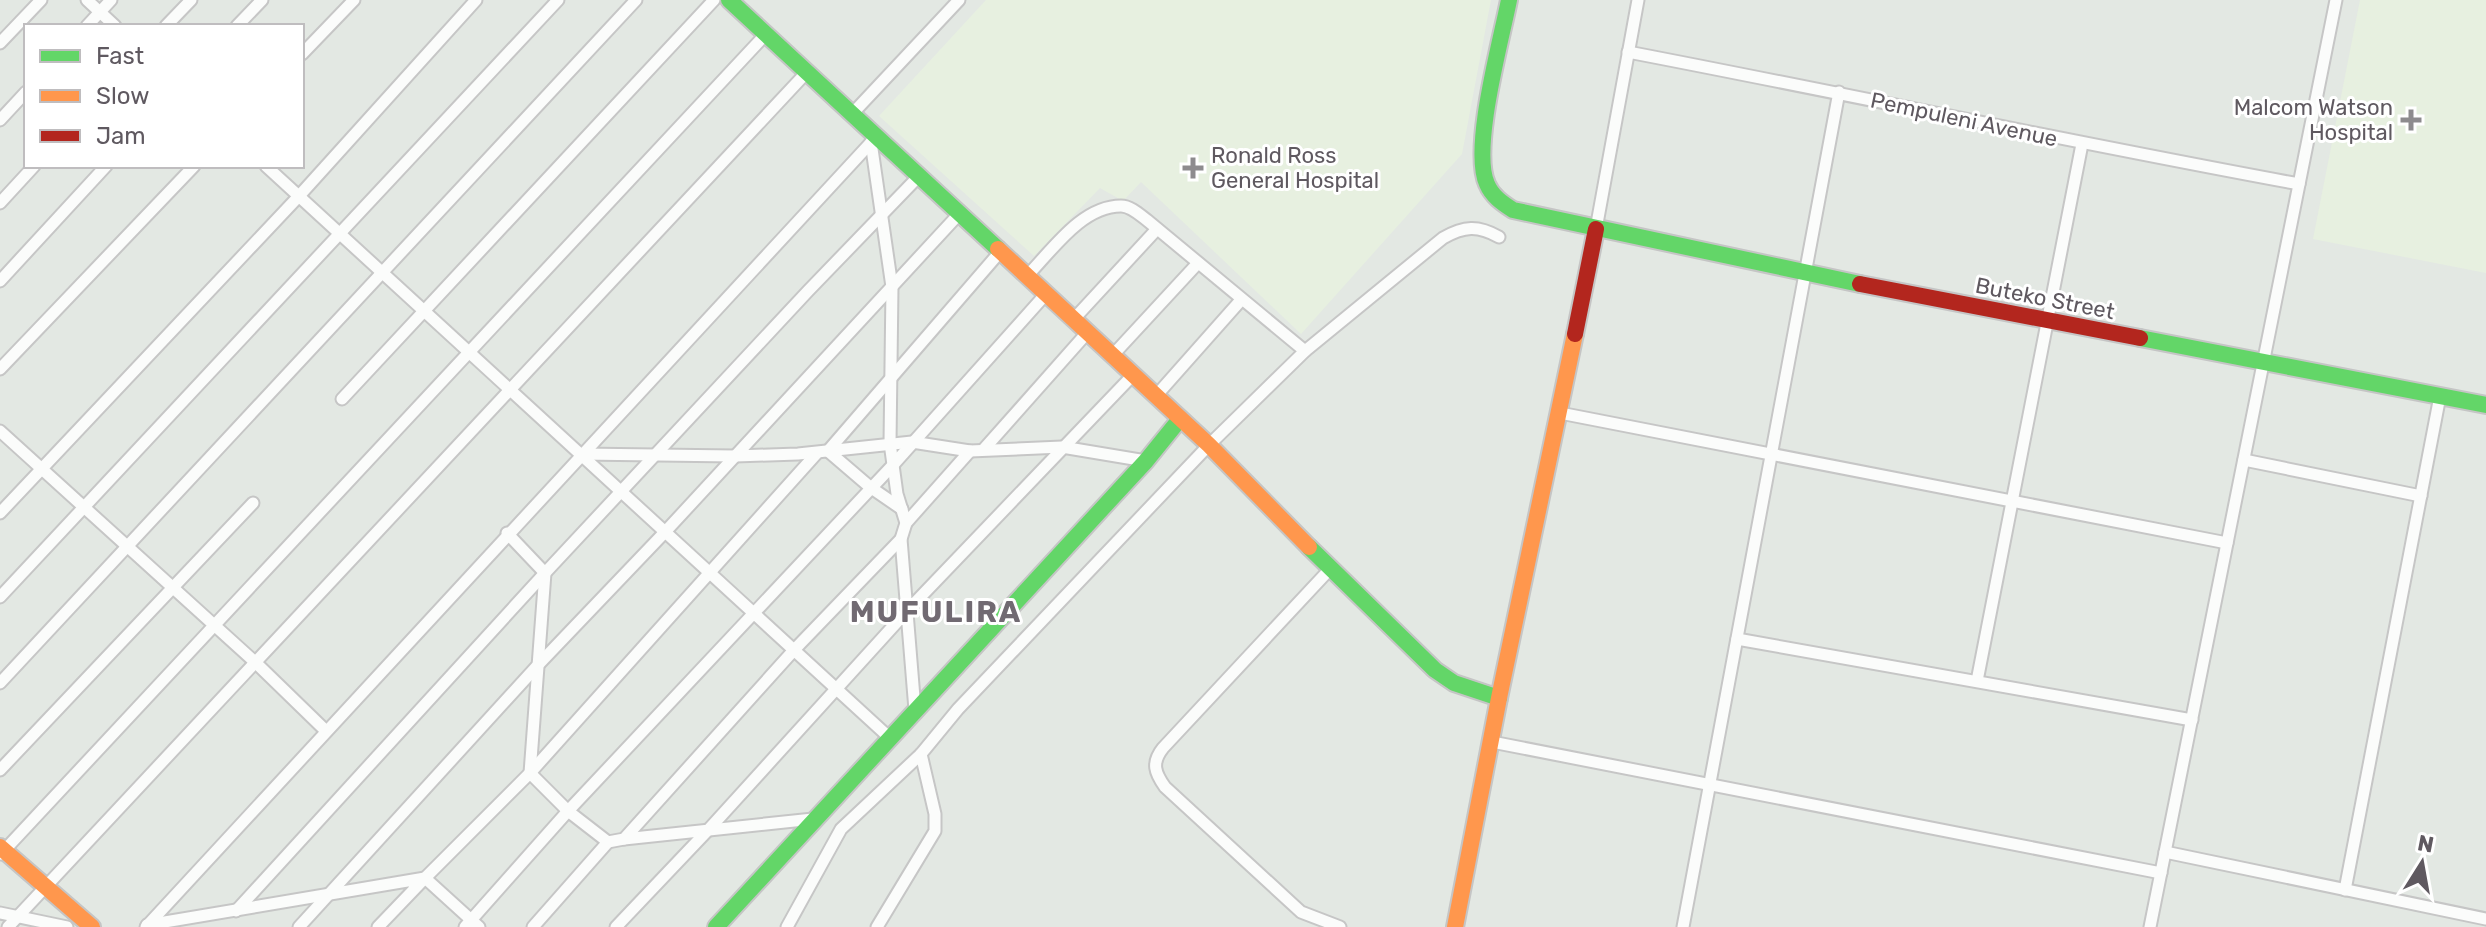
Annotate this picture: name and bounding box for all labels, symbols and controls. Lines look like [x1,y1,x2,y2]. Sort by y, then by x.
legend [24,24,304,168]
text: Fast [96,42,144,70]
text: Slow [96,82,149,110]
street label: Pempuleni Avenue [1868,86,2060,152]
place label: Malcom Watson Hospital [2234,94,2393,146]
marker: Malcom Watson Hospital [2400,109,2422,131]
text: Jam [96,122,146,150]
place label: Ronald Ross General Hospital [1211,142,1379,194]
marker: Ronald Ross General Hospital [1182,157,1204,179]
street label: Buteko Street [1973,272,2117,325]
district label: MUFULIRA [850,594,1022,630]
north arrow [2382,823,2462,903]
text: N [2415,829,2436,859]

